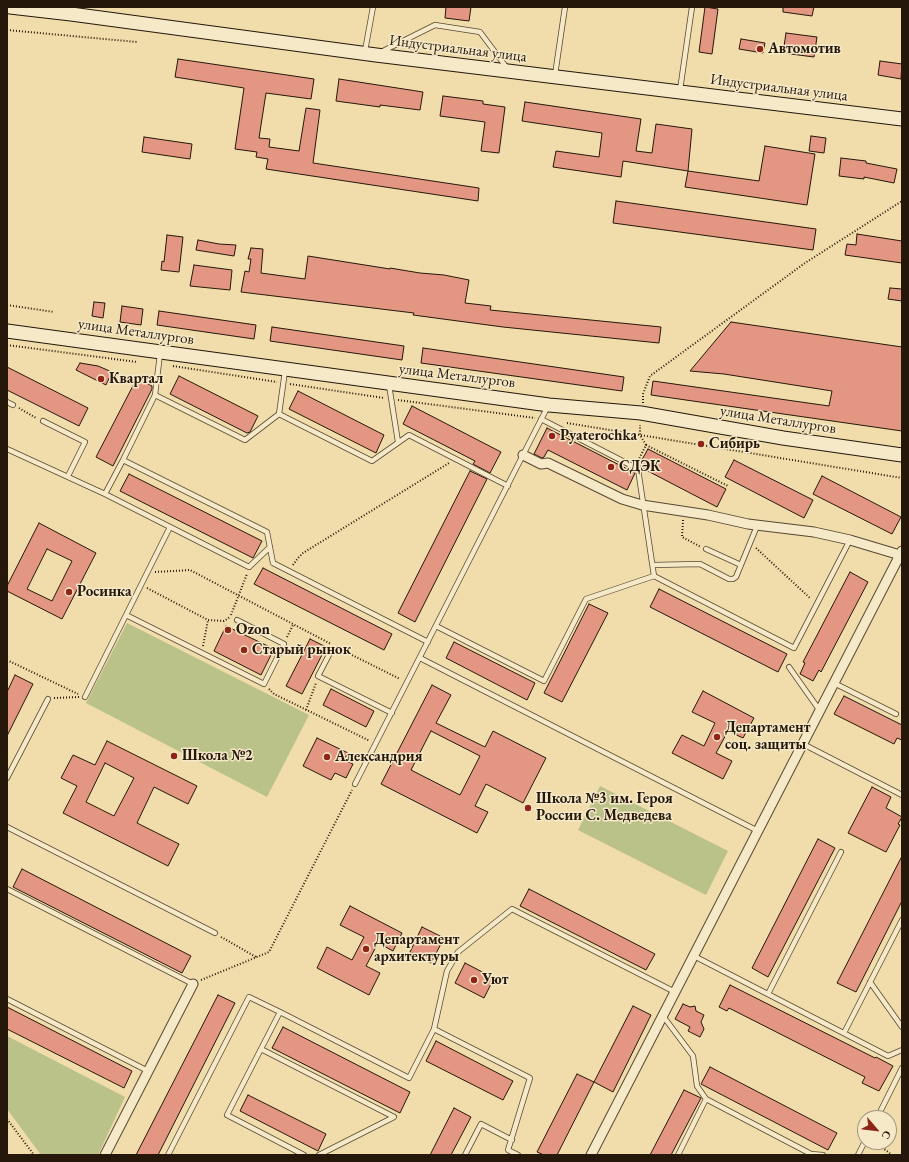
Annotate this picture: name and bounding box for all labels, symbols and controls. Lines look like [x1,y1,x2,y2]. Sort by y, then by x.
street label: Индустриальная улица [388,32,528,66]
place label: Автомотив [768,40,841,58]
marker: Автомотив [755,44,765,54]
street label: Индустриальная улица [709,71,849,105]
street label: улица Металлургов [77,315,195,349]
street label: улица Металлургов [398,360,516,392]
place label: Квартал [109,370,163,388]
marker: Квартал [96,374,106,384]
street label: улица Металлургов [719,402,837,438]
place label: Pyaterochka [560,427,637,445]
marker: Pyaterochka [547,431,557,441]
place label: Сибирь [709,435,760,453]
marker: Сибирь [696,439,706,449]
place label: СДЭК [619,458,661,476]
marker: СДЭК [606,462,616,472]
place label: Росинка [77,583,131,601]
marker: Росинка [64,587,74,597]
place label: Ozon [236,621,270,639]
marker: Ozon [223,625,233,635]
place label: Старый рынок [252,641,351,659]
marker: Старый рынок [239,645,249,655]
place label: Департамент соц. защиты [725,719,810,754]
marker: Департамент соц. защиты [712,732,722,742]
place label: Школа №2 [182,747,253,765]
place label: Александрия [335,748,423,766]
marker: Школа №2 [169,751,179,761]
marker: Александрия [322,752,332,762]
place label: Школа №3 им. Героя России С. Медведева [536,790,673,825]
marker: Школа №3 им. Героя России С. Медведева [523,803,533,813]
place label: Департамент архитектуры [374,931,459,966]
marker: Департамент архитектуры [361,944,371,954]
place label: Уют [482,971,508,989]
marker: Уют [469,975,479,985]
north arrow [857,1110,897,1150]
text: С [879,1128,895,1142]

